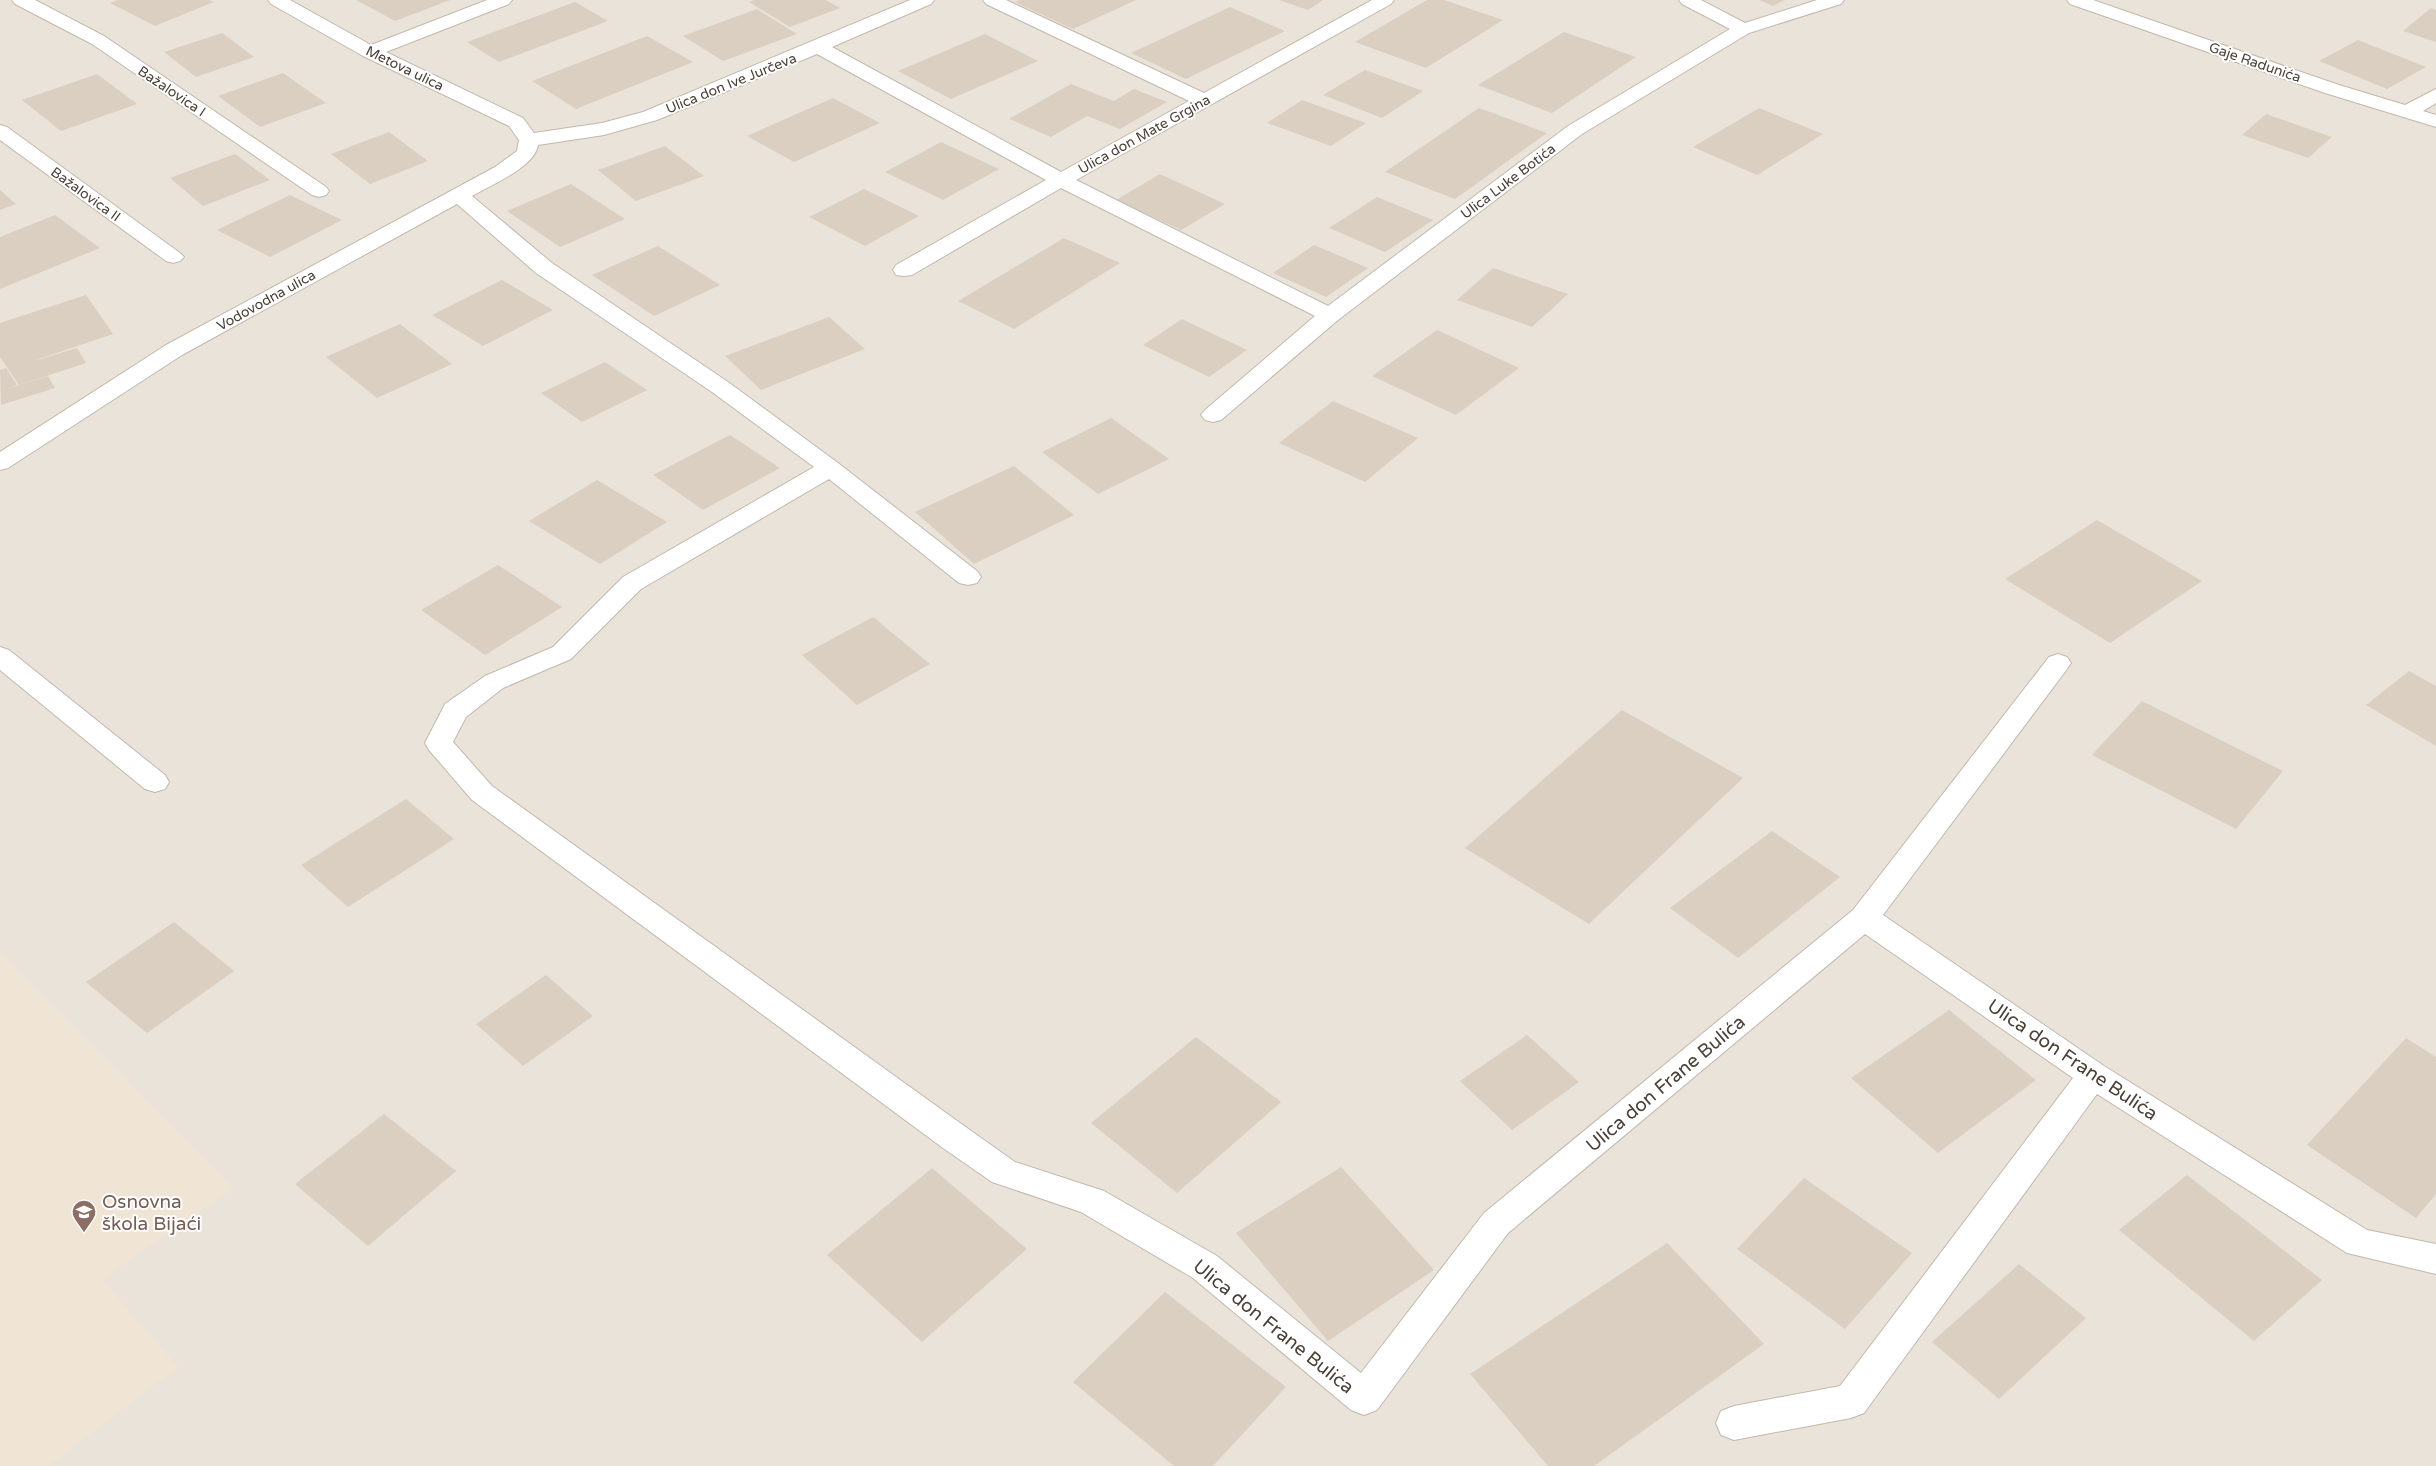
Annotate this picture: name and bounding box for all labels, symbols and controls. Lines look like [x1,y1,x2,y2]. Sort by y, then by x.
street label: Gaje Radunića [2207,39,2303,86]
street label: Metova ulica [363,42,447,95]
street label: Ulica don Ive Jurčeva [663,49,799,117]
street label: Bažalovica I [135,63,209,120]
street label: Ulica don Mate Grgina [1075,91,1213,178]
street label: Ulica Luke Botića [1458,140,1559,223]
street label: Bažalovica II [47,163,124,225]
street label: Vodovodna ulica [214,266,319,335]
street label: Ulica don Frane Bulića [1983,995,2162,1125]
street label: Ulica don Frane Bulića [1582,1011,1750,1157]
place label: Osnovna škola Bijaći [102,1191,201,1235]
school or university icon: Osnovna škola Bijaći [71,1199,97,1233]
street label: Ulica don Frane Bulića [1189,1255,1358,1398]

